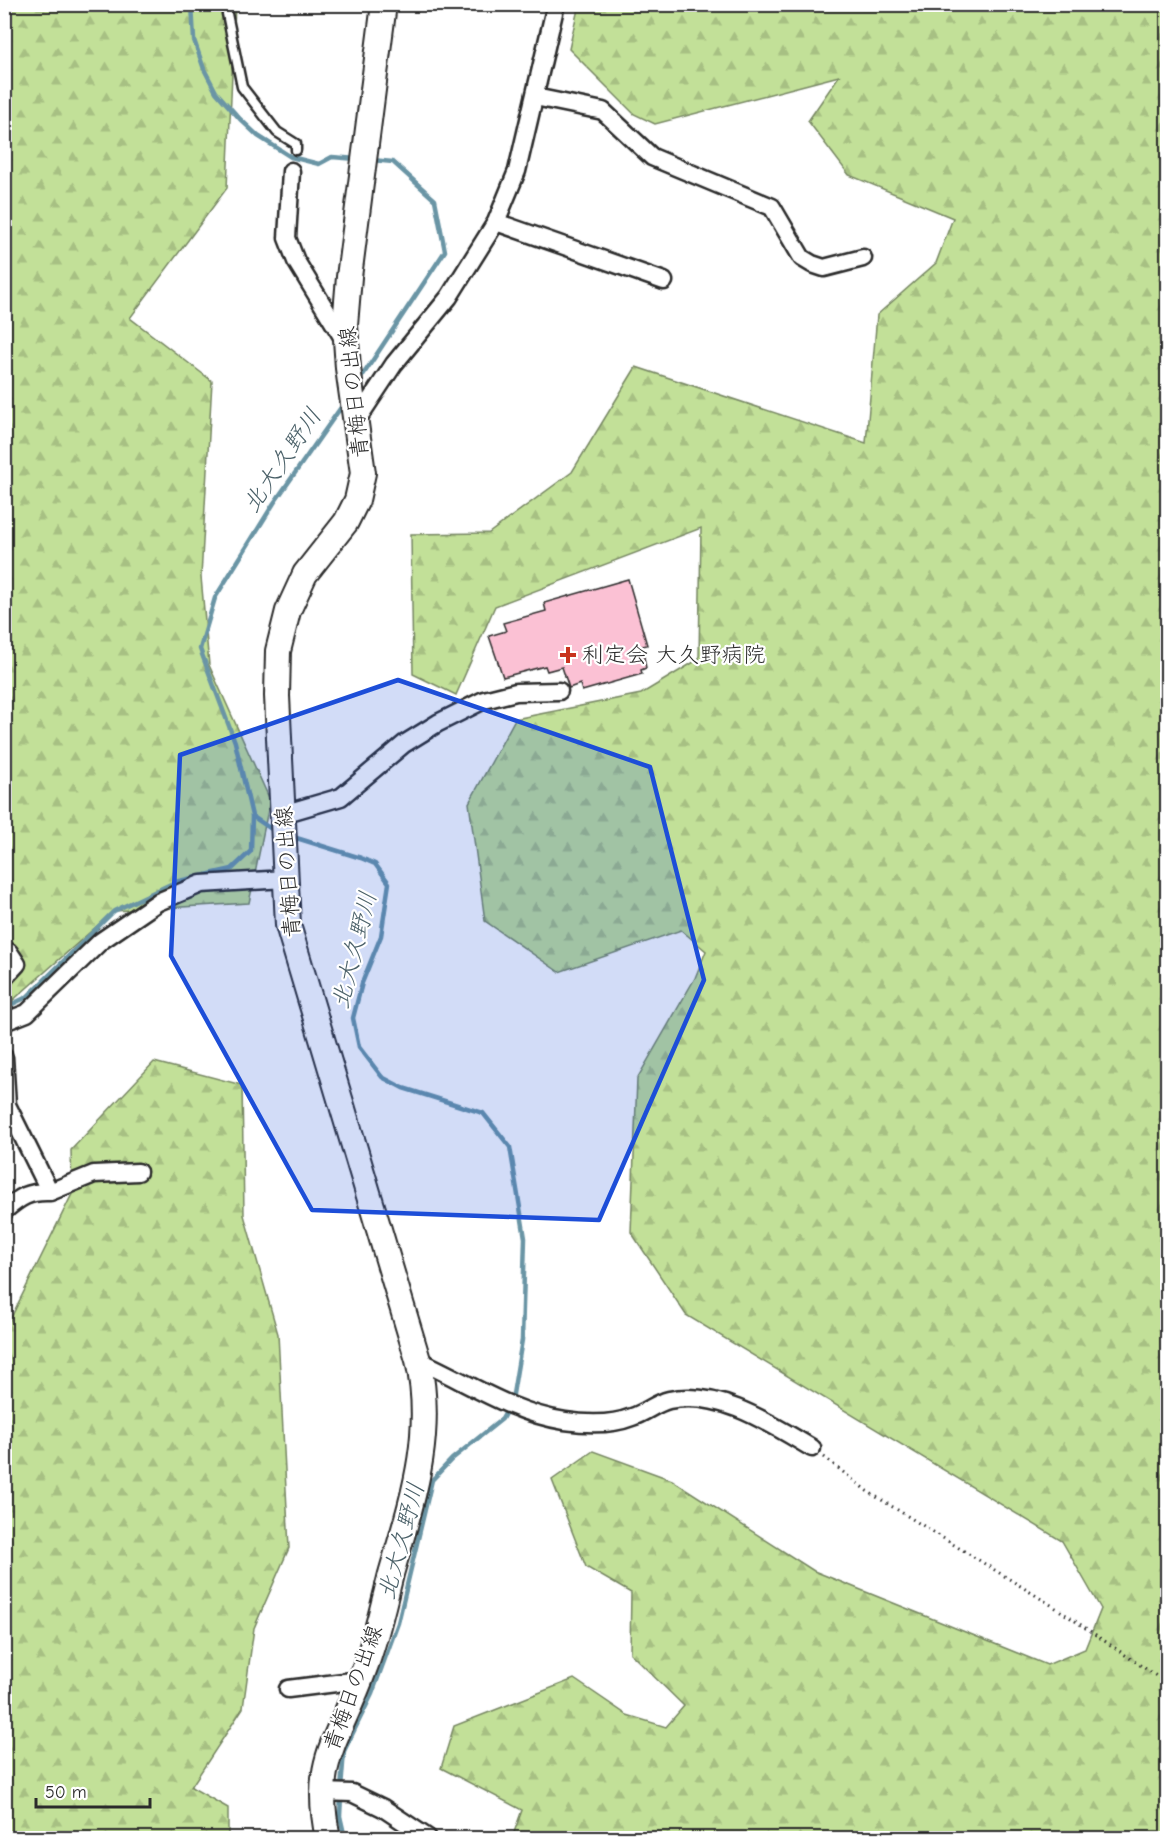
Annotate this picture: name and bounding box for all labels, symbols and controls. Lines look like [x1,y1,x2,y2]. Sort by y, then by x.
street label: 青梅日の出線 [334,325,374,459]
water label: 北大久野川 [237,402,327,518]
place label: 利定会 大久野病院 [582,642,765,668]
marker: 利定会 大久野病院 [559,646,577,664]
street label: 青梅日の出線 [270,805,306,939]
water label: 北大久野川 [326,888,382,1012]
water label: 北大久野川 [372,1479,430,1603]
street label: 青梅日の出線 [318,1622,388,1754]
scale bar [36,1771,150,1809]
text: 50 m [45,1782,87,1803]

